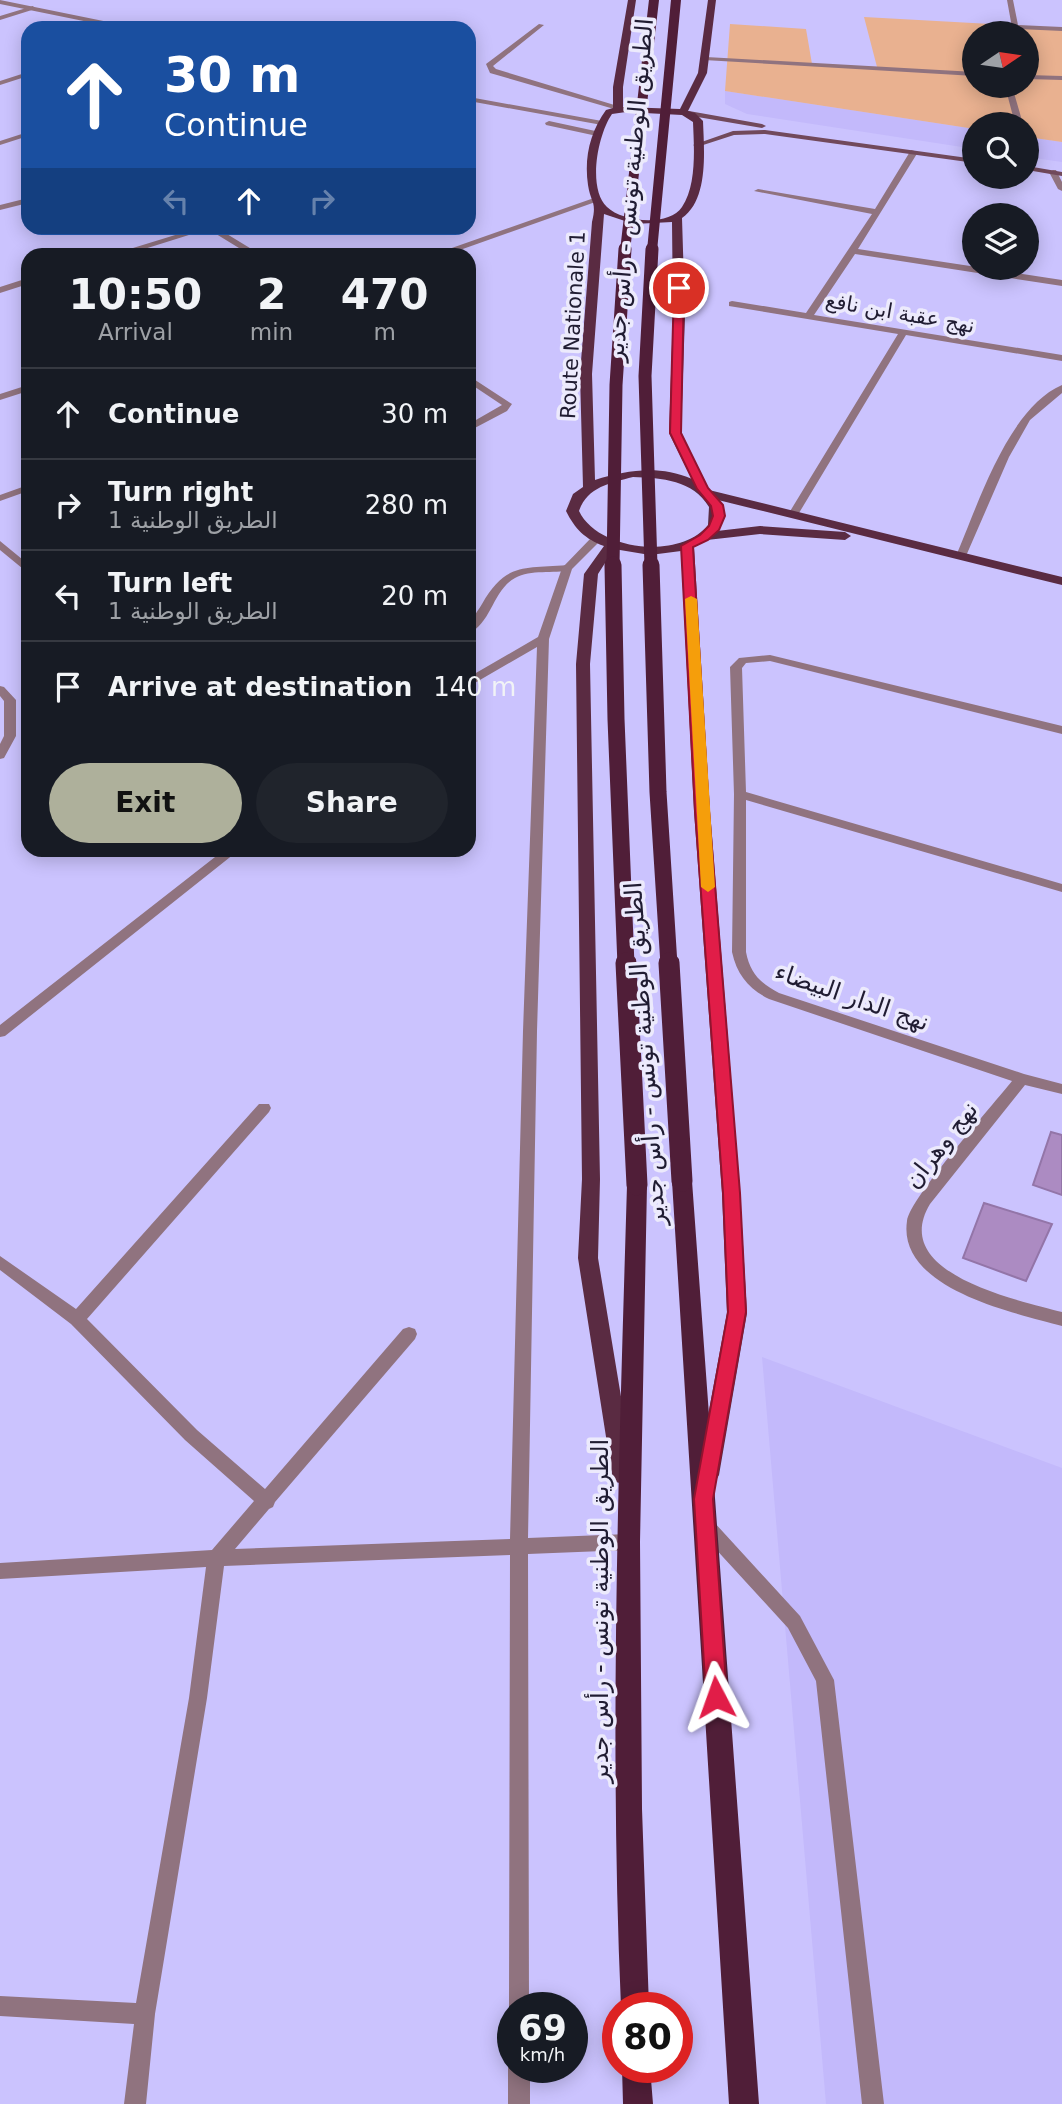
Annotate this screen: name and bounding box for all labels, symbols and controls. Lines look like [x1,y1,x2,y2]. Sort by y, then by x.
street label: الطريق الوطنية تونس - رأس جدير [599,17,659,364]
north arrow [962,21,1040,98]
map controls [962,21,1039,280]
text: 30 m [164,47,300,104]
icon: ahead [49,49,140,140]
text: Continue [164,106,308,144]
button: search [962,112,1039,189]
icon: left [157,182,195,220]
icon: ahead [230,182,268,220]
icon: right [303,182,341,220]
button: layers [962,203,1039,280]
street label: Route Nationale 1 [556,230,590,420]
pin [649,258,709,318]
icon: arrive [660,269,698,307]
text: 10:50 [69,270,202,319]
text: 2 [257,270,286,319]
text: 470 [341,270,428,319]
street label: نهج عقبة ابن نافع [824,288,976,338]
text: Arrival [98,319,173,345]
text: min [250,319,293,345]
text: m [373,319,396,345]
icon: ahead [49,395,87,433]
text: Continue [108,399,239,429]
text: 30 m [381,399,448,429]
text: Turn right [108,477,253,507]
icon: right [49,486,87,524]
text: 280 m [365,490,448,520]
text: الطريق الوطنية 1 [108,507,278,533]
text: Turn left [108,568,232,598]
icon: left [49,577,87,615]
text: 20 m [381,581,448,611]
text: الطريق الوطنية 1 [108,598,278,624]
icon: arrive [49,668,87,706]
text: Arrive at destination [108,672,412,702]
text: 140 m [433,672,516,702]
button: Exit [49,763,242,843]
button: Share [256,763,448,843]
street label: الطريق الوطنية تونس - رأس جدير [617,881,671,1228]
street label: نهج الدار البيضاء [771,958,933,1036]
street label: نهج وهران [898,1096,984,1194]
street label: الطريق الوطنية تونس - رأس جدير [584,1439,614,1784]
position arrow [679,1660,753,1734]
speed limit sign: 80 [602,1992,693,2083]
text: 69 [518,2008,567,2048]
text: km/h [520,2044,565,2065]

